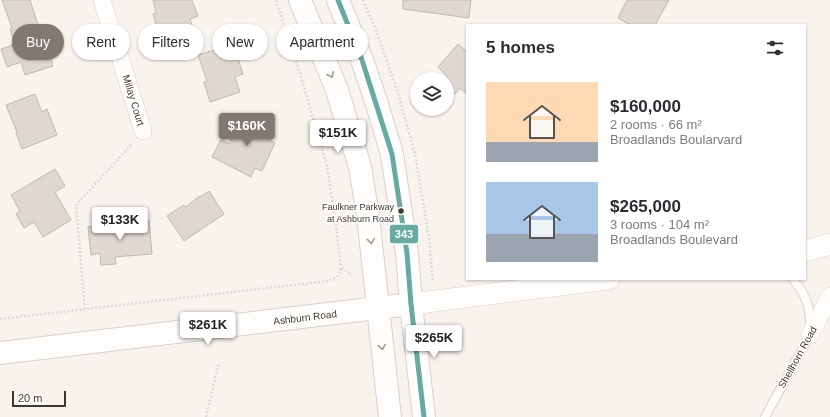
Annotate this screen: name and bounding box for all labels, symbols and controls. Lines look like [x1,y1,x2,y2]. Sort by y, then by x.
chip: Buy [12,24,64,60]
chip: Rent [72,24,130,60]
chip: Filters [138,24,204,60]
chip: New [212,24,268,60]
chip: Apartment [276,24,368,60]
icon: filters [764,37,786,59]
text: 5 homes [486,38,555,57]
one-way arrow [326,71,334,78]
map controls [410,72,454,116]
button: layers [410,72,454,116]
street label: Millay Court [121,73,147,127]
text: $160,000 [610,97,681,116]
icon: home [518,98,566,146]
pin: $160K [219,113,275,147]
text: 2 rooms · 66 m² [610,117,702,132]
text: $160K [228,118,266,133]
pin: $151K [310,120,366,154]
text: $151K [319,125,357,140]
text: Broadlands Boularvard [610,132,742,147]
text: $265,000 [610,197,681,216]
icon: home [518,198,566,246]
place label: Faulkner Parkway at Ashburn Road [322,202,394,224]
marker: Faulkner Parkway at Ashburn Road [396,206,406,216]
pin: $133K [92,207,148,241]
text: $133K [101,212,139,227]
text: 3 rooms · 104 m² [610,217,709,232]
line badge: 343 [389,224,419,244]
text: 343 [395,228,413,240]
text: Broadlands Boulevard [610,232,738,247]
one-way arrow [366,238,375,244]
street label: Ashburn Road [273,308,337,327]
pin: $261K [180,312,236,346]
text: $261K [189,317,227,332]
street label: Shellhorn Road [776,324,819,390]
pin: $265K [406,325,462,359]
text: $265K [415,330,453,345]
one-way arrow [377,344,386,350]
scale bar [12,389,66,408]
text: 20 m [18,392,42,404]

